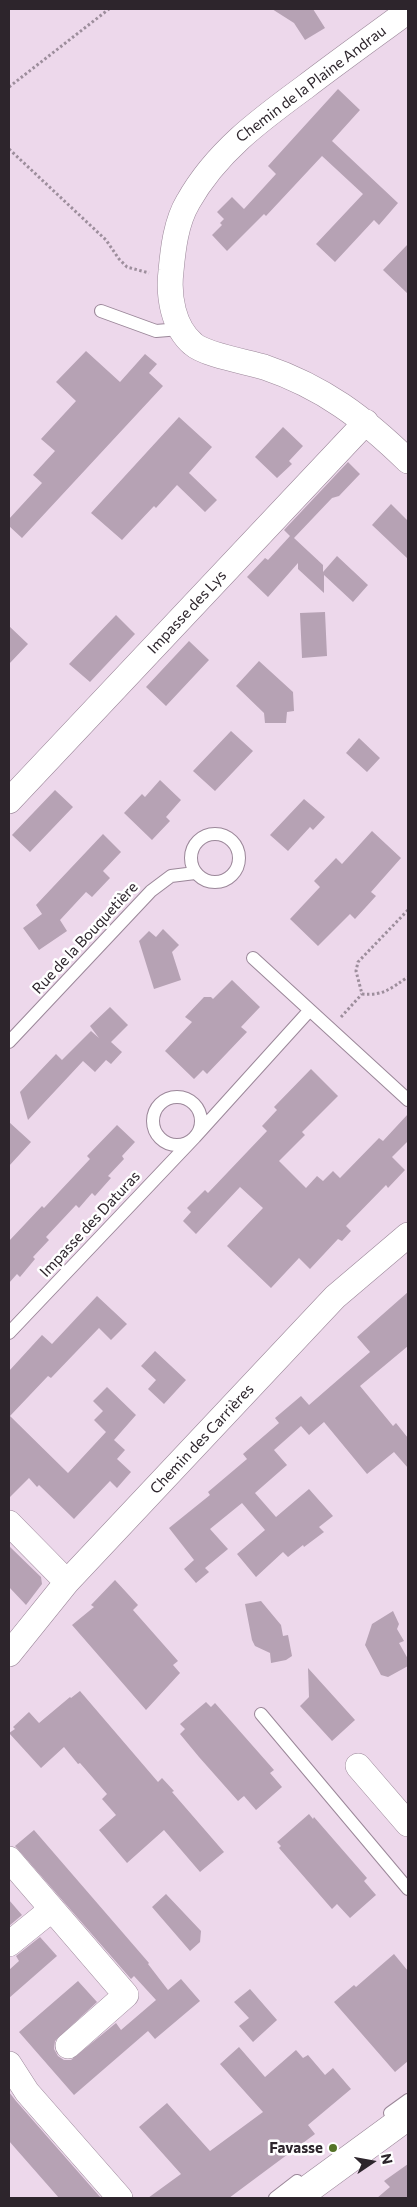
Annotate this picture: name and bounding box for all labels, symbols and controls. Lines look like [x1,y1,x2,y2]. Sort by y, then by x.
street label: Chemin de la Plaine Andrau [232,22,390,146]
street label: Impasse des Lys [144,567,230,657]
street label: Rue de la Bouquetière [28,878,142,998]
street label: Impasse des Daturas [36,1167,144,1281]
street label: Chemin des Carrières [146,1380,258,1498]
north arrow [347,2137,397,2187]
place label: Favasse [269,2139,323,2157]
marker: Favasse [327,2142,339,2154]
text: N [378,2152,397,2166]

